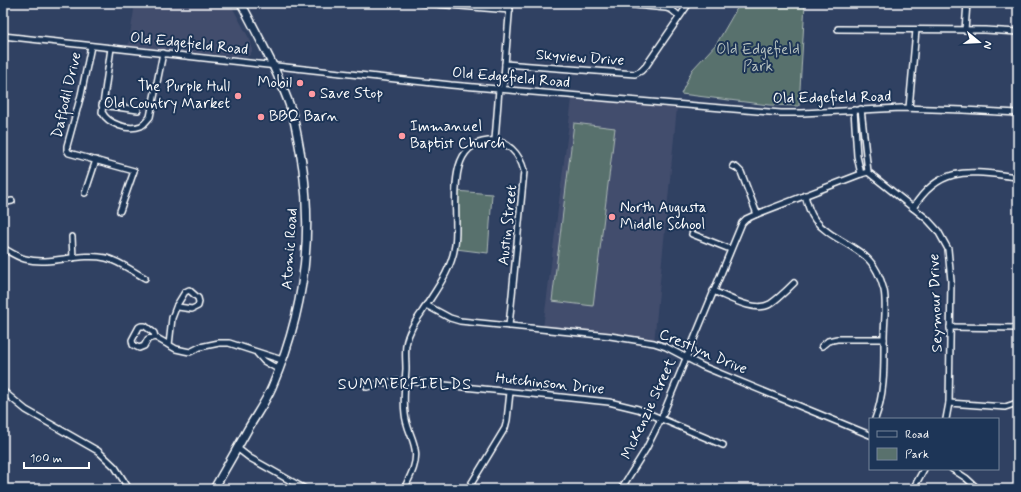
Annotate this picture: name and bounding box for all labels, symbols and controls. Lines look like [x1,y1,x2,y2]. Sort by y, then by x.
north arrow [959,22,999,62]
street label: Old Edgefield Road [129,28,249,60]
text: N [980,39,995,50]
park label: Old Edgefield Park [716,40,800,77]
street label: Skyview Drive [535,45,625,71]
street label: Daffodil Drive [47,50,89,141]
street label: Old Edgefield Road [451,63,571,93]
place label: Mobil [257,73,292,93]
place label: The Purple Hull Old Country Market [104,77,230,114]
marker: Mobil [295,78,305,88]
place label: Save Stop [320,84,383,104]
street label: Old Edgefield Road [773,87,892,109]
marker: Save Stop [307,89,317,99]
marker: The Purple Hull Old Country Market [233,91,243,101]
place label: BBQ Barn [269,107,339,127]
marker: BBQ Barn [256,112,266,122]
place label: Immanuel Baptist Church [410,117,506,154]
marker: Immanuel Baptist Church [397,131,407,141]
street label: Austin Street [494,183,522,266]
place label: North Augusta Middle School [620,198,707,235]
street label: Atomic Road [277,208,303,290]
marker: North Augusta Middle School [607,212,617,222]
street label: Seymour Drive [924,253,948,353]
street label: Crestlyn Drive [656,324,750,380]
street label: McKenzie Street [617,355,681,463]
street label: Hutchinson Drive [495,368,606,400]
district label: SUMMERFIELDS [338,374,472,395]
legend [869,418,999,470]
text: Road [905,427,929,443]
scale bar [24,444,89,470]
text: Park [905,447,929,463]
text: 100 m [30,451,62,467]

